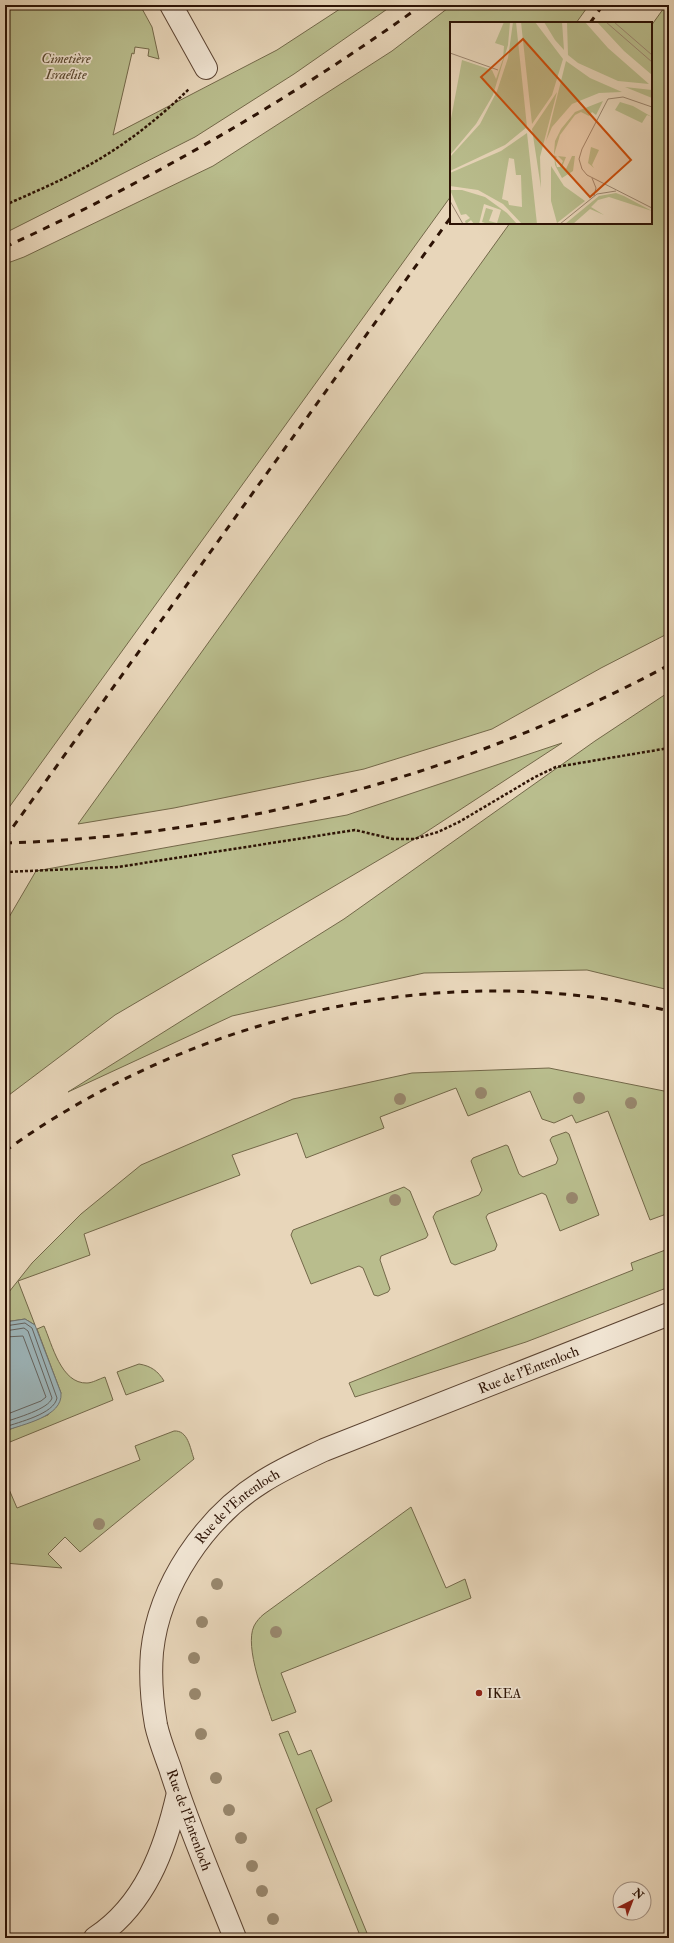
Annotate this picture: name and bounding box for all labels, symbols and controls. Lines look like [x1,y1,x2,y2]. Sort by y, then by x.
inset map [450,22,652,224]
park label: Cimetière Israélite [41,50,91,83]
street label: Rue de l'Entenloch [476,1342,582,1397]
street label: Rue de l'Entenloch [191,1465,283,1547]
place label: IKEA [487,1685,522,1702]
marker: IKEA [474,1688,484,1698]
street label: Rue de l'Entenloch [163,1767,215,1874]
north arrow [612,1881,652,1921]
text: N [630,1885,647,1903]

